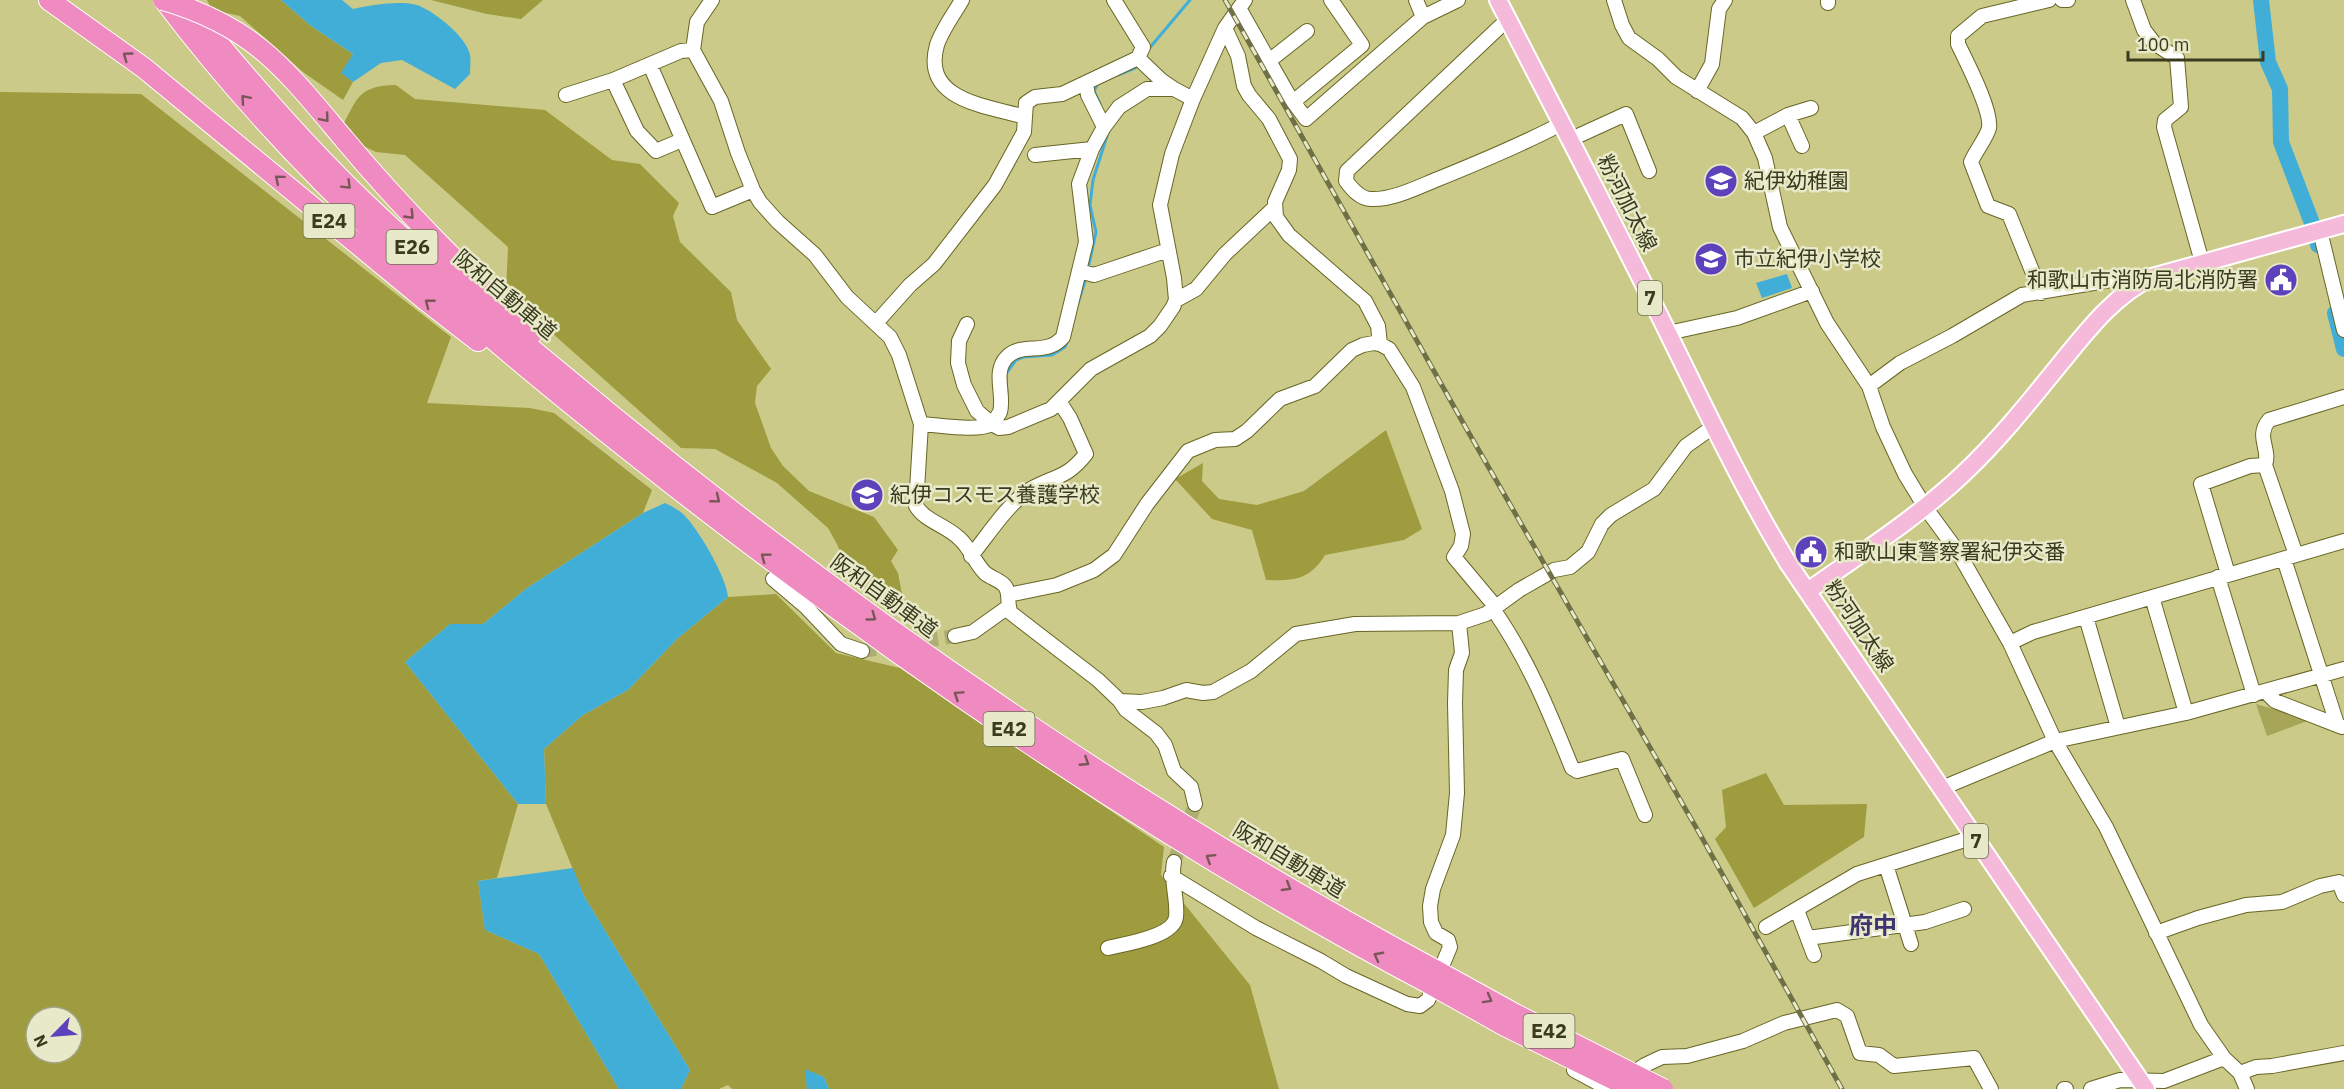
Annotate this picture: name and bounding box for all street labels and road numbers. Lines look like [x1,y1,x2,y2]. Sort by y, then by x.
street label: 粉河加太線 [1592,149,1664,256]
road number: E24 [304,204,354,238]
road number: E26 [386,230,438,264]
street label: 阪和自動車道 [448,243,563,345]
road number: 7 [1638,281,1662,315]
street label: 阪和自動車道 [825,547,944,644]
street label: 粉河加太線 [1819,574,1901,677]
road number: E42 [984,712,1034,746]
street label: 阪和自動車道 [1228,815,1351,904]
road number: 7 [1964,824,1988,858]
road number: E42 [1524,1014,1574,1048]

